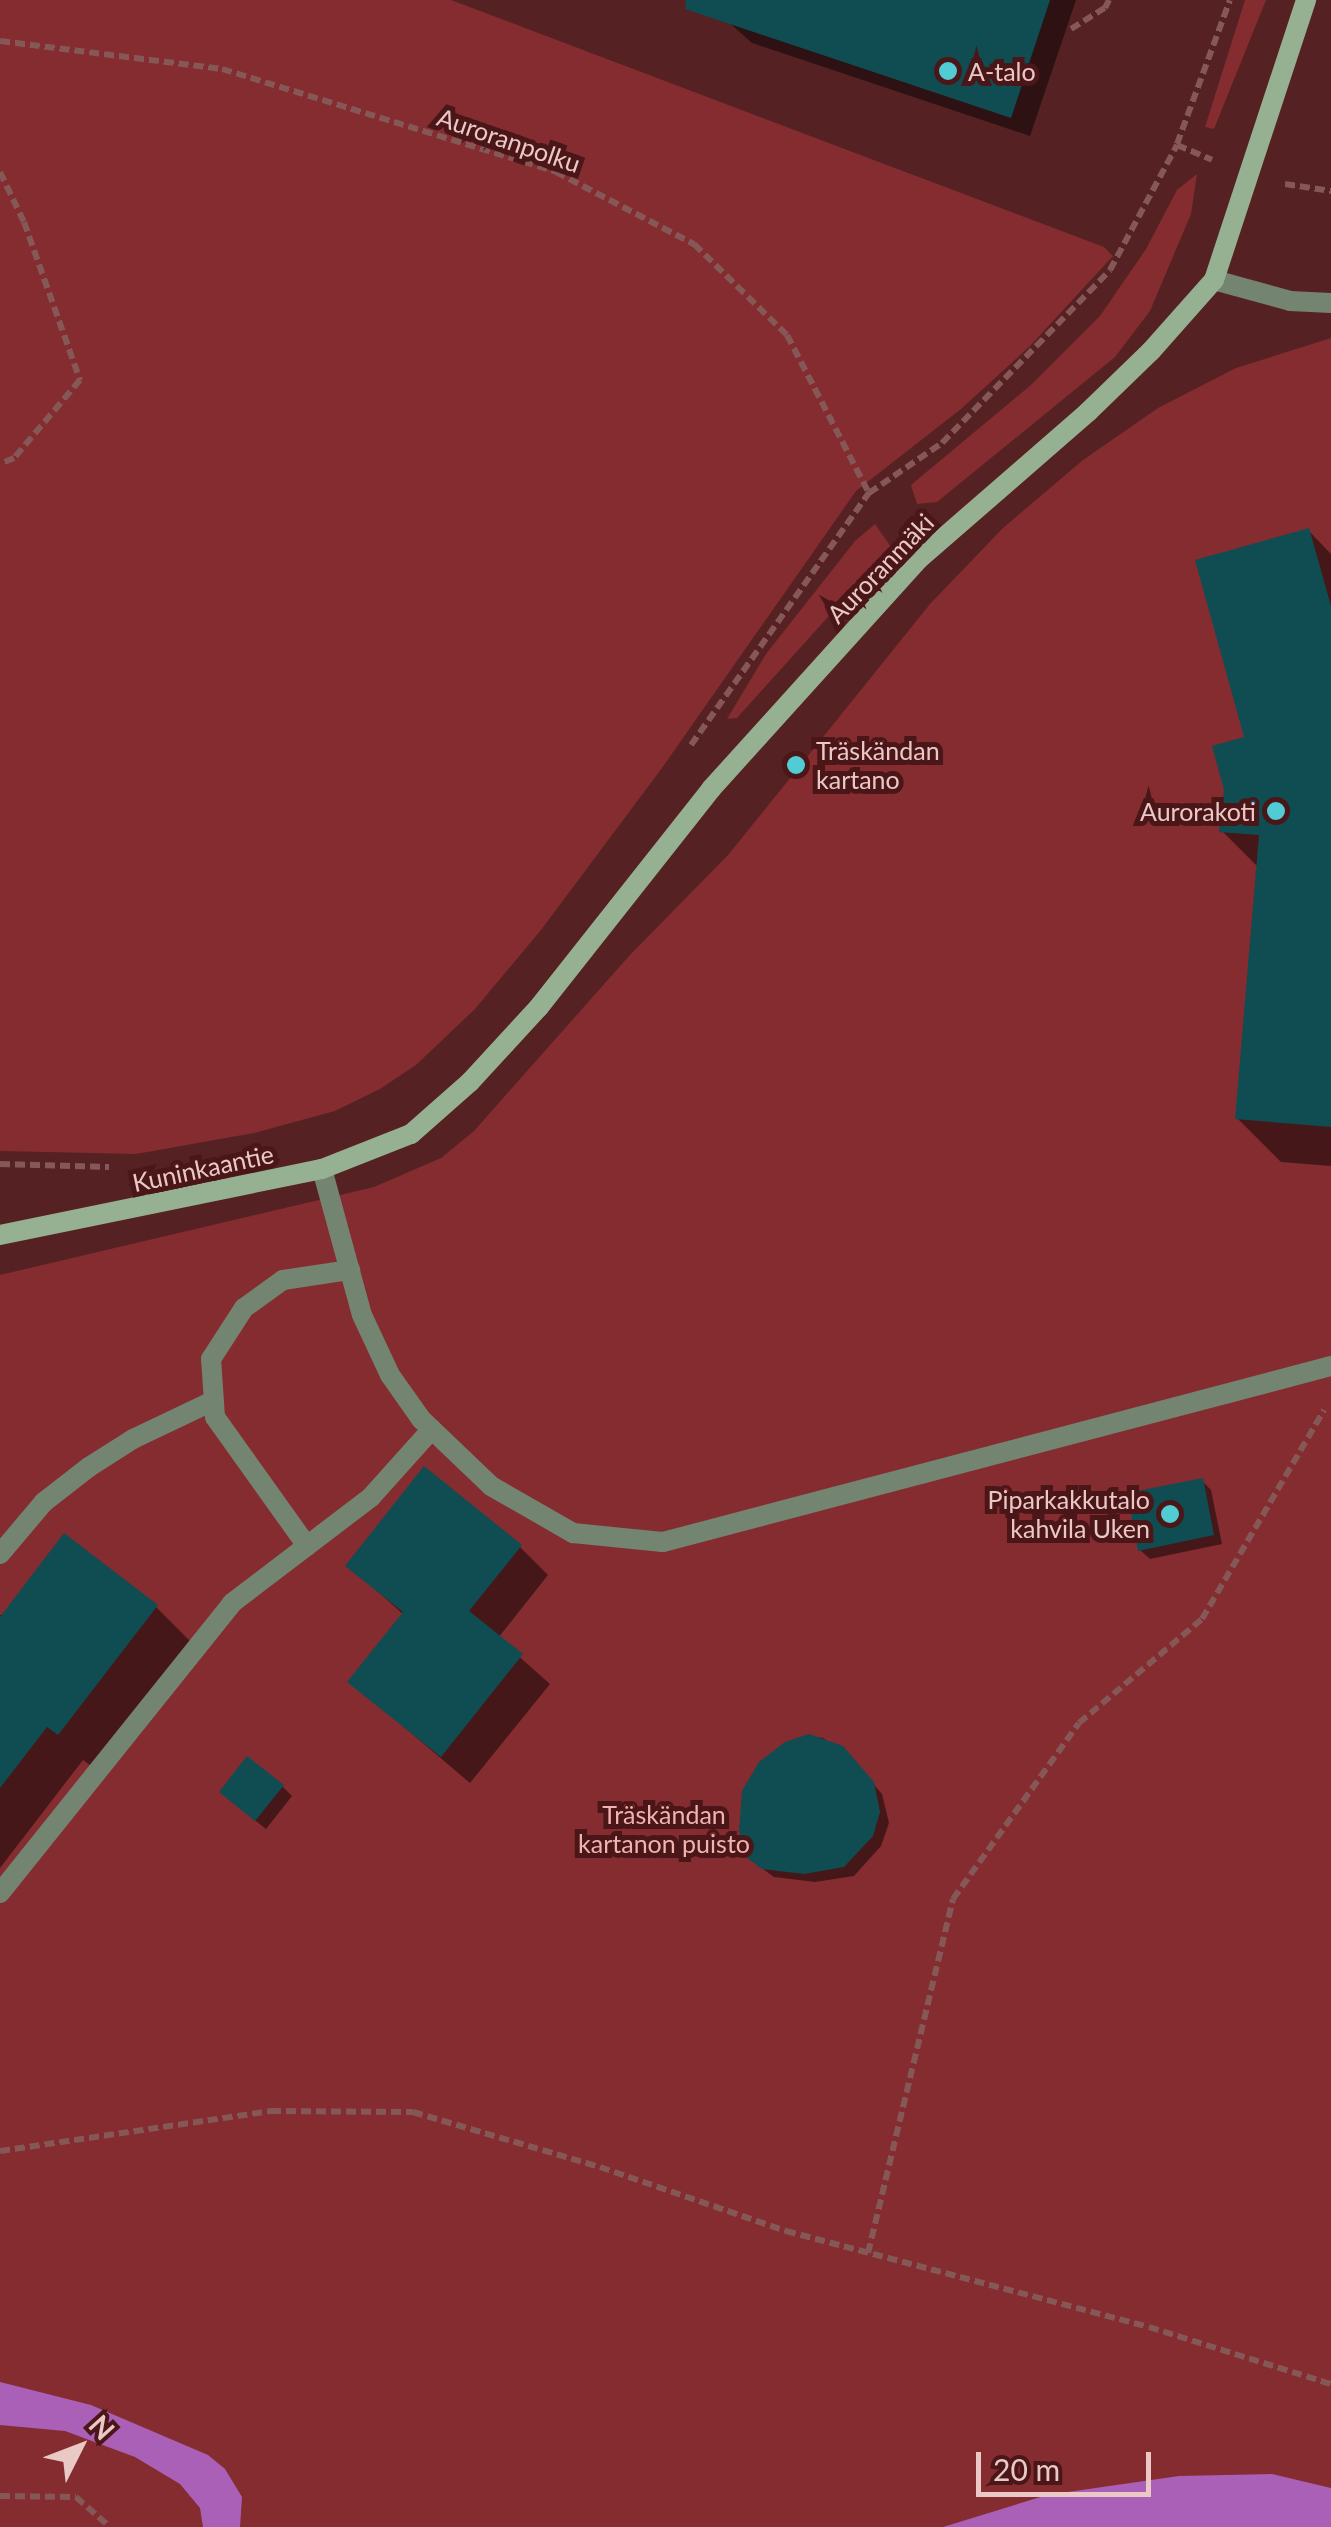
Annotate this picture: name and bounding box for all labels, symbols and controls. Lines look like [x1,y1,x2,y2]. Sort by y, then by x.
place label: A-talo [968,56,1036,86]
marker: A-talo [937,60,959,82]
street label: Auroranpolku [434,102,584,178]
street label: Auroranmäki [820,507,940,629]
place label: Träskändan kartano [816,736,940,795]
marker: Träskändan kartano [785,754,807,776]
place label: Aurorakoti [1140,796,1256,826]
marker: Aurorakoti [1265,800,1287,822]
street label: Kuninkaantie [130,1138,276,1198]
place label: Piparkakkutalo kahvila Uken [988,1485,1150,1544]
marker: Piparkakkutalo kahvila Uken [1159,1503,1181,1525]
park label: Träskändan kartanon puisto [578,1800,750,1859]
north arrow [30,2397,130,2497]
text: N [82,2408,122,2446]
scale bar [981,2432,1156,2494]
text: 20 m [993,2451,1060,2487]

